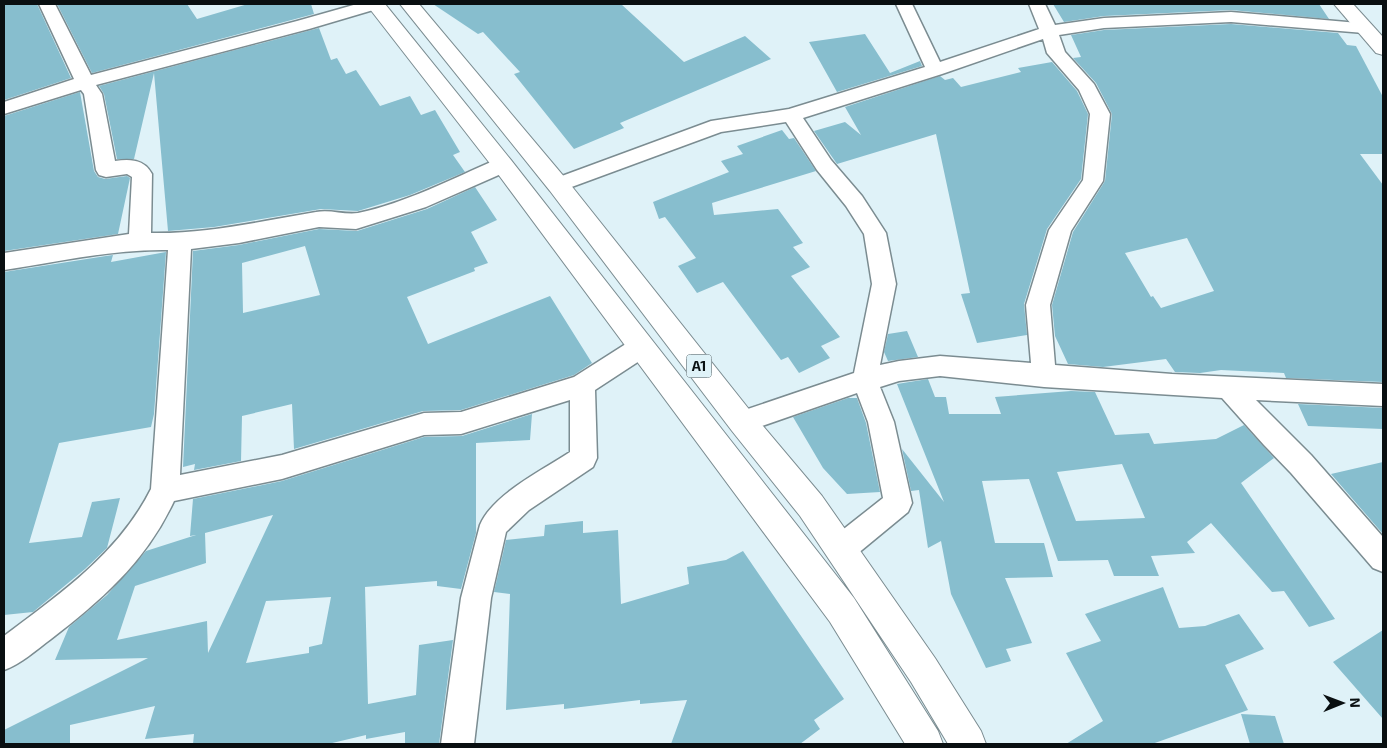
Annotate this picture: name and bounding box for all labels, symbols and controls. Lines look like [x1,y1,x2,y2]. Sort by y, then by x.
road number: A1 [686,354,712,378]
north arrow [1317,678,1367,728]
text: N [1347,698,1364,708]

